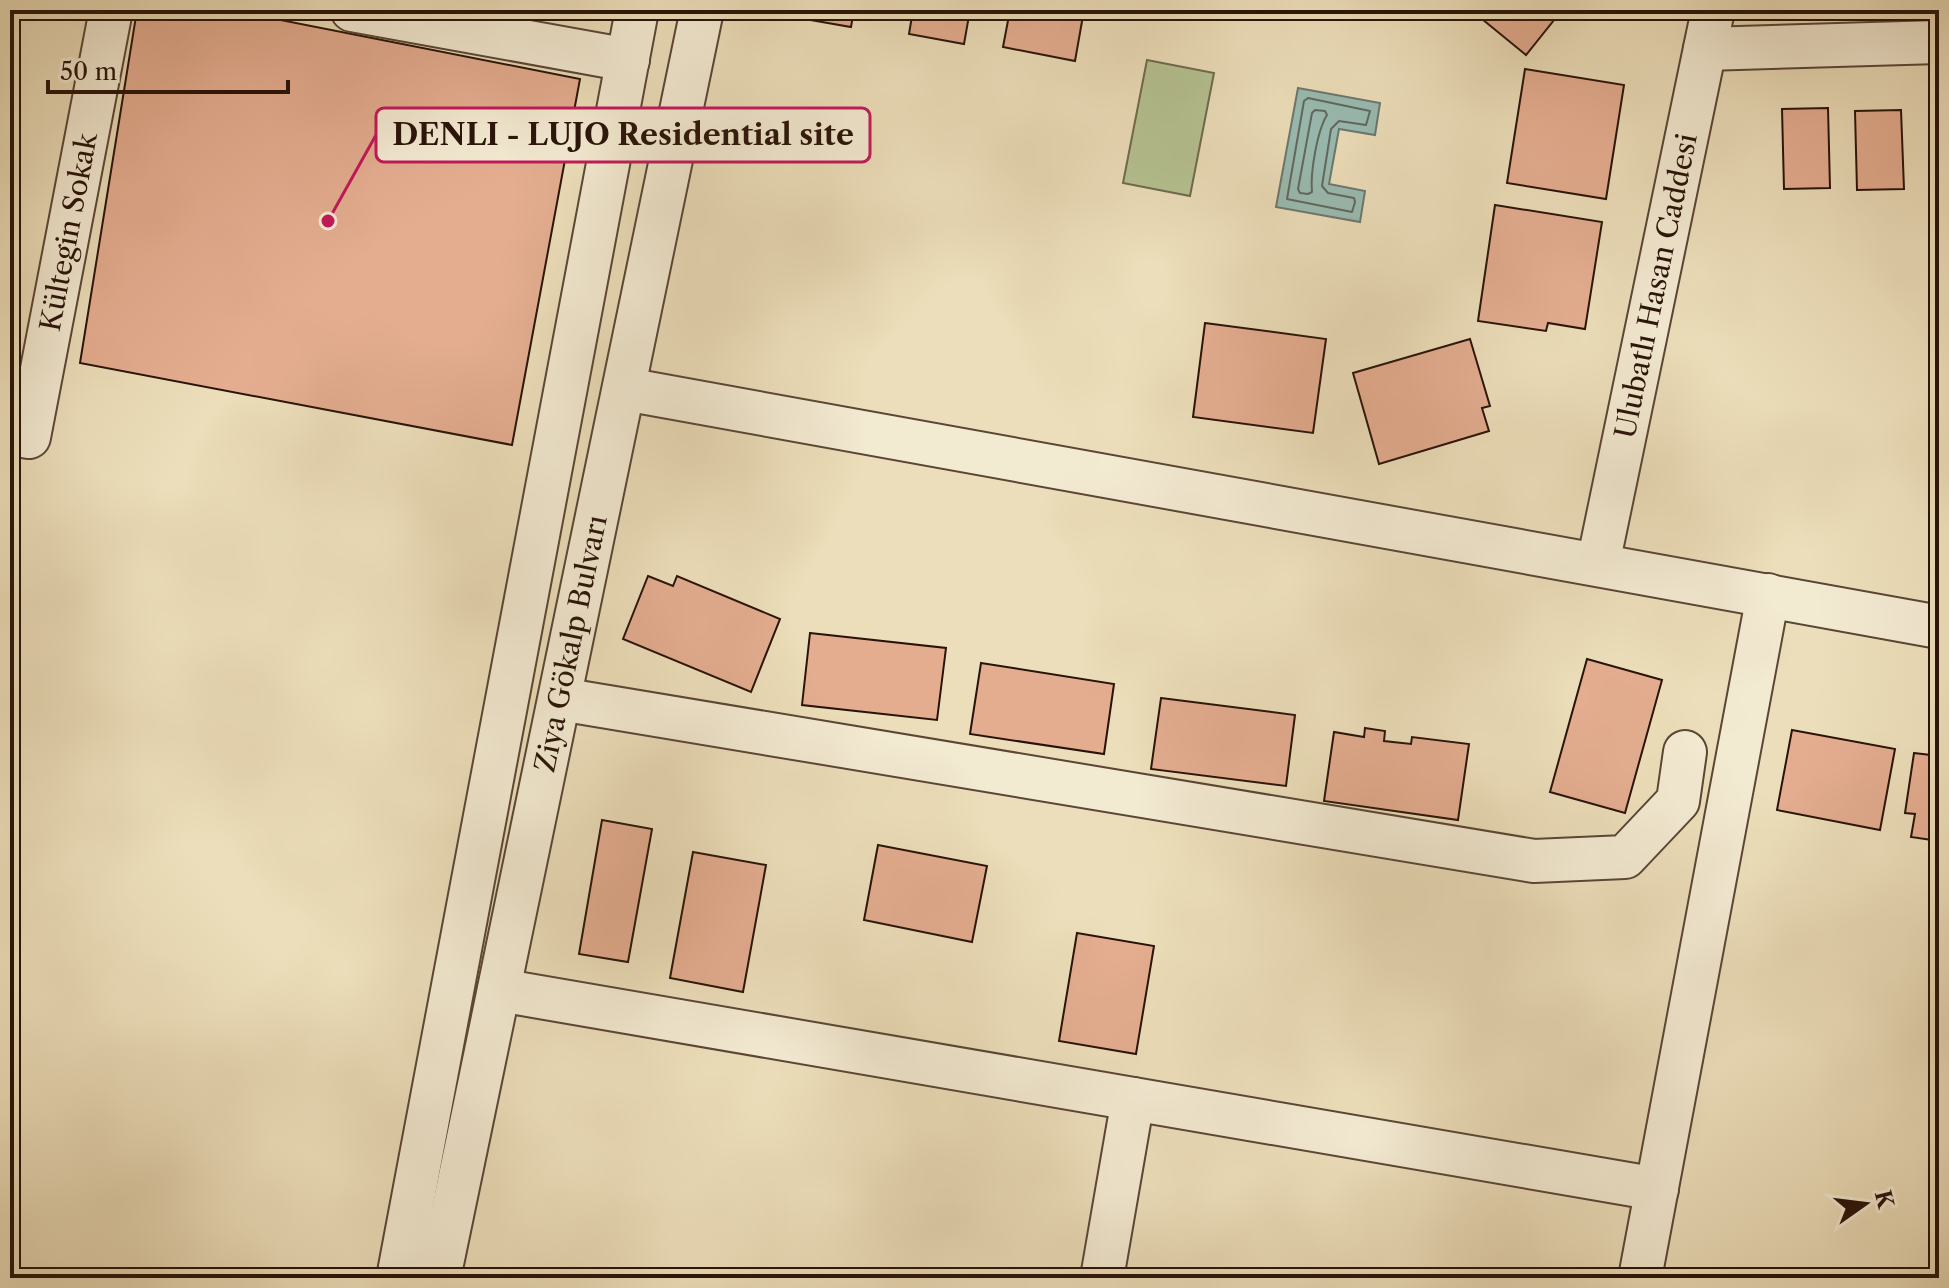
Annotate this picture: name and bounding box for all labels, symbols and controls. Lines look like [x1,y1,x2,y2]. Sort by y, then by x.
scale bar [48,44,288,94]
text: 50 m [60,57,117,86]
callout: DENLI - LUJO Residential site [376,108,870,162]
text: DENLI - LUJO Residential site [392,116,854,153]
street label: Kültegin Sokak [33,128,104,334]
street label: Ulubatlı Hasan Caddesi [1608,130,1704,441]
street label: Ziya Gökalp Bulvarı [527,512,614,775]
north arrow [1825,1164,1905,1244]
text: K [1869,1187,1899,1212]

